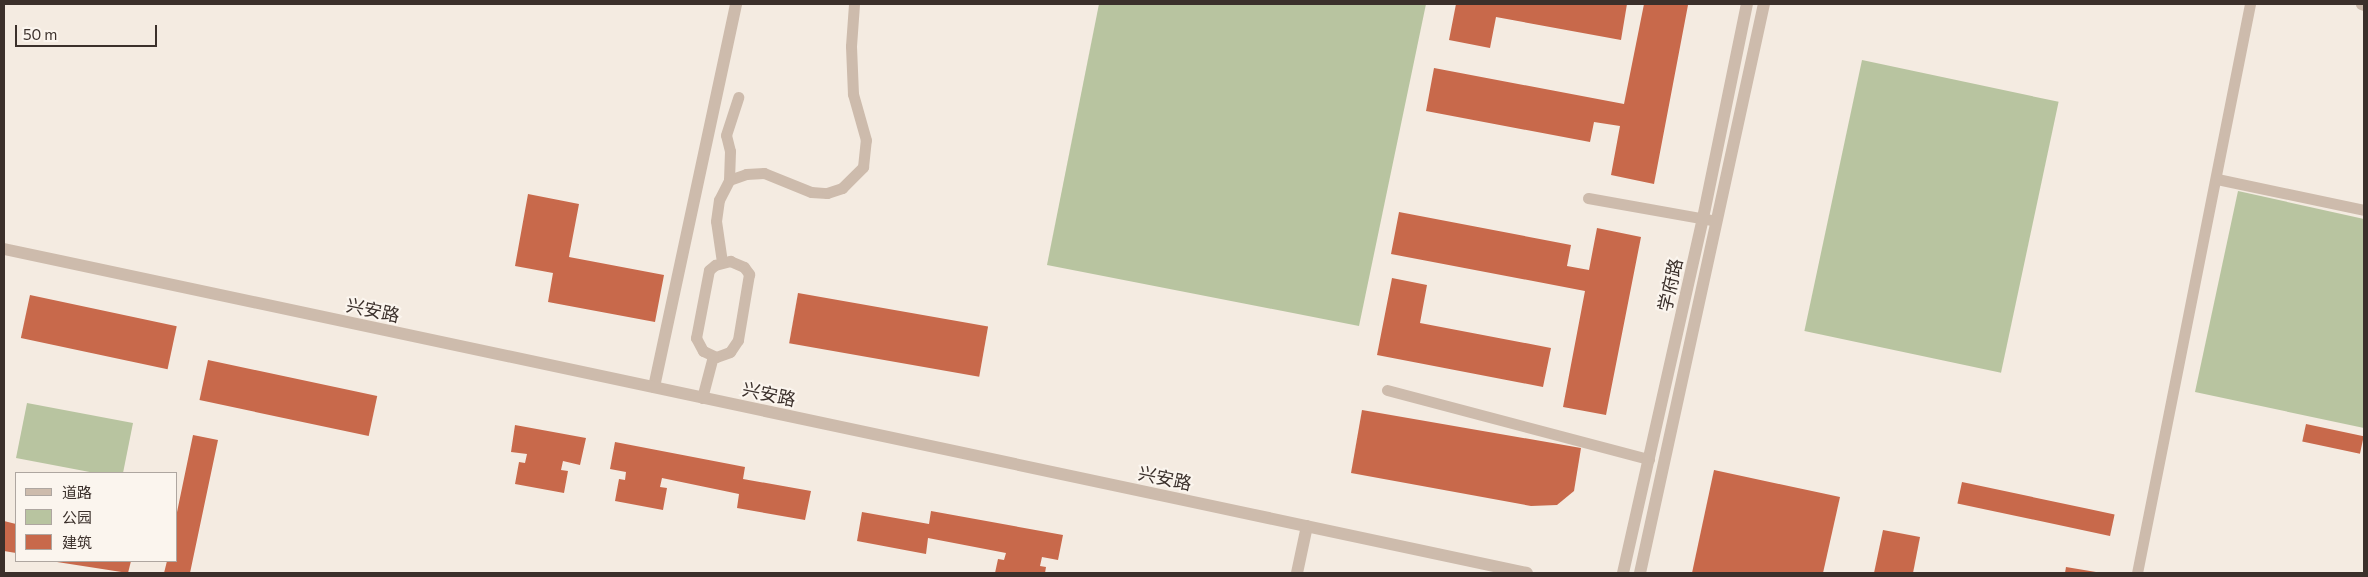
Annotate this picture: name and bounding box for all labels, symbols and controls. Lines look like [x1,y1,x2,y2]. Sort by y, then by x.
scale bar [18,15,160,47]
text: 50 m [23,25,57,43]
street label: 学府路 [1653,256,1687,314]
street label: 兴安路 [344,294,402,326]
street label: 兴安路 [740,378,798,410]
street label: 兴安路 [1136,462,1194,494]
legend [15,472,178,562]
text: 道路 [62,483,92,501]
text: 公园 [62,508,92,526]
text: 建筑 [62,533,92,551]

